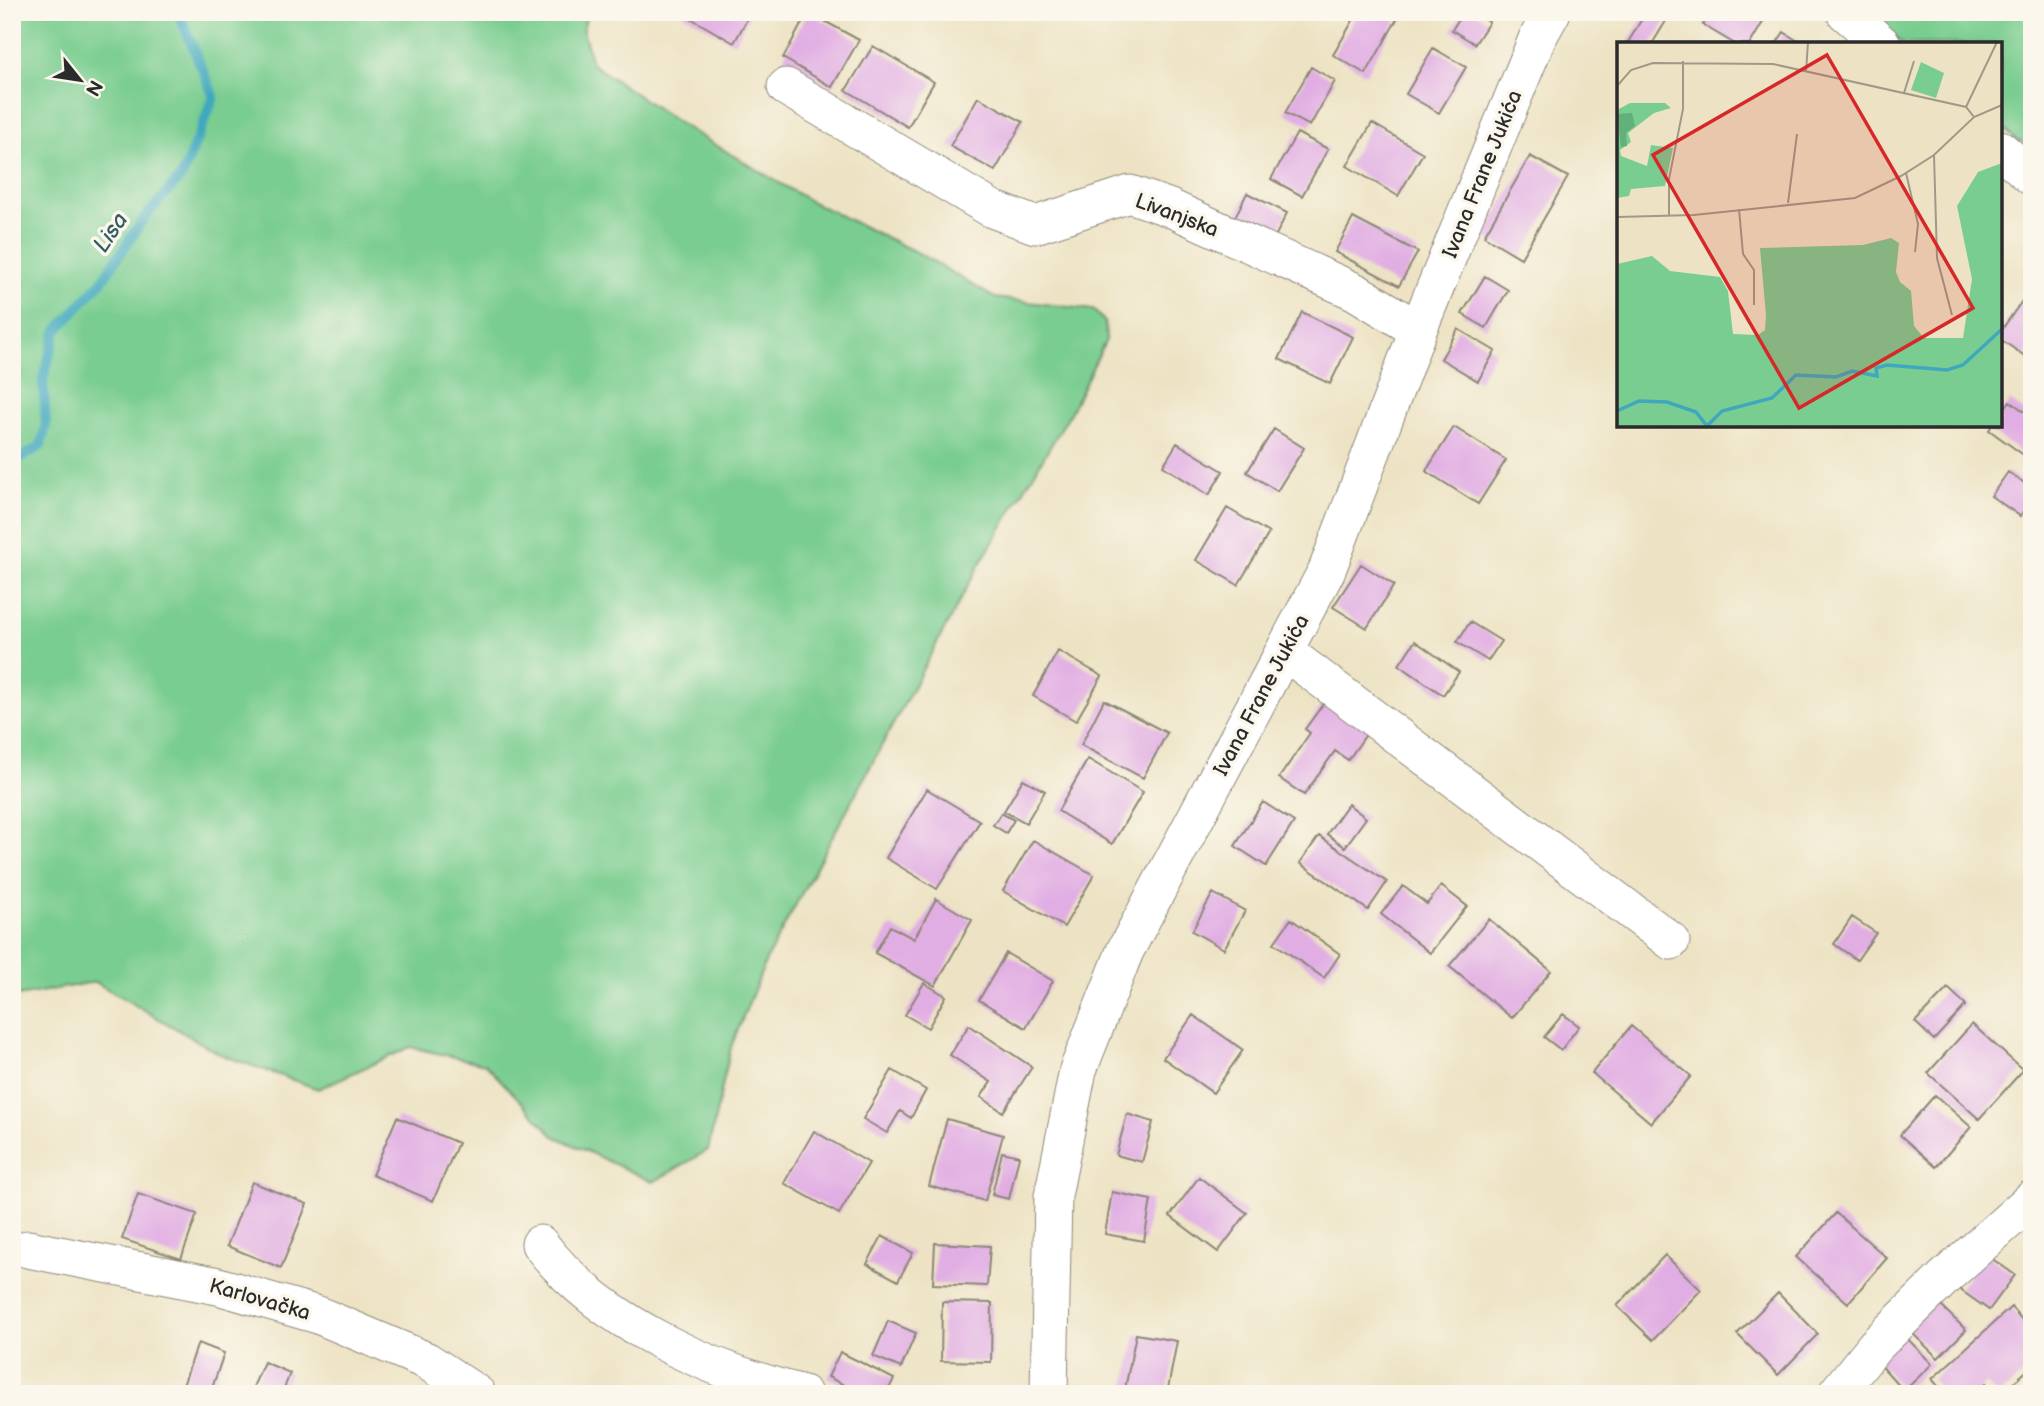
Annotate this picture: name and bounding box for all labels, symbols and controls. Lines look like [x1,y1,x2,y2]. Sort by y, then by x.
inset map [1617,42,2002,427]
north arrow [46,46,116,116]
text: N [80,76,107,100]
street label: Ivana Frane Jukića [1437,87,1528,262]
street label: Livanjska [1132,188,1222,243]
water label: Lisa [87,207,134,258]
street label: Ivana Frane Jukića [1208,610,1315,780]
street label: Karlovačka [206,1273,313,1326]

